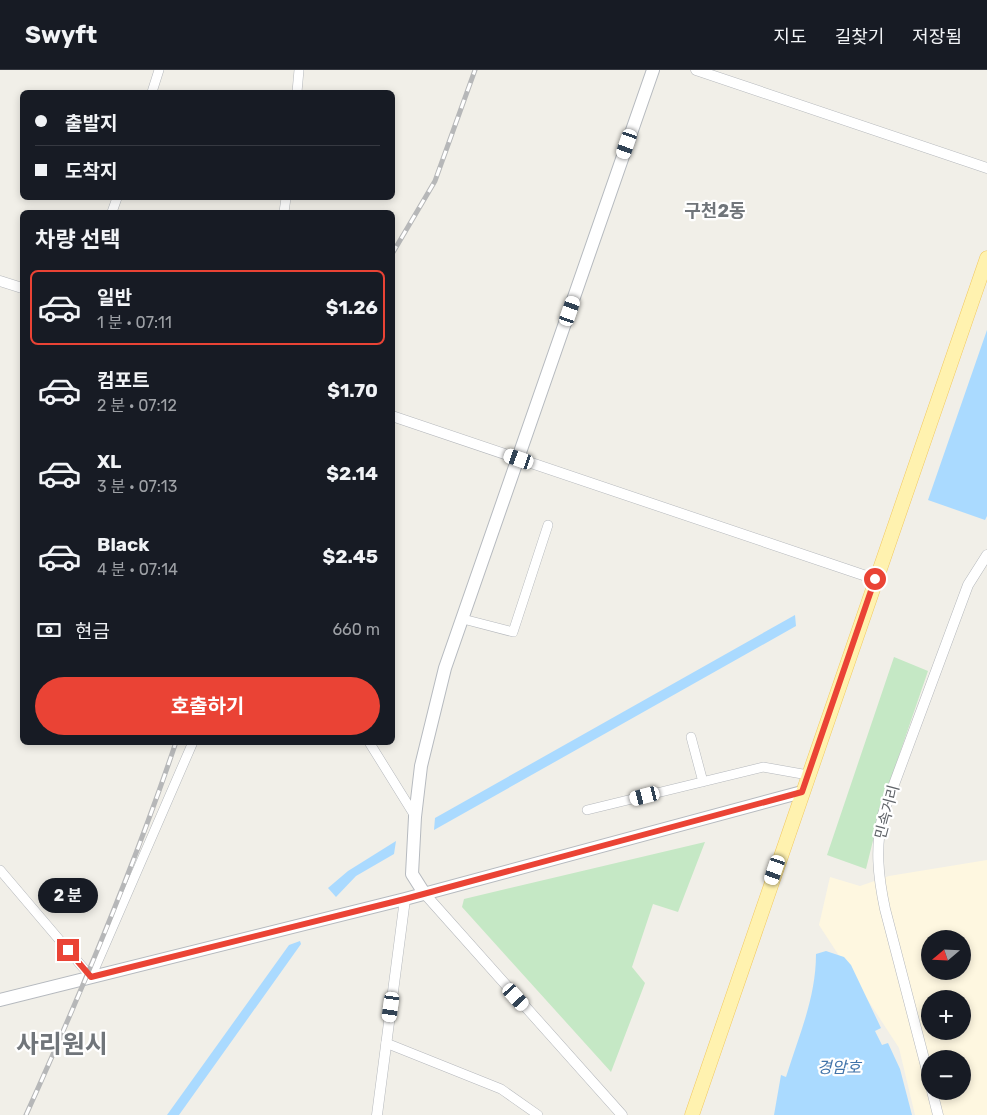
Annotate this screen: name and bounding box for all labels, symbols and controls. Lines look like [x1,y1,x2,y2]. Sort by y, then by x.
text: Swyft [25,21,97,49]
text: 지도 [774,26,807,48]
text: 길찾기 [835,26,884,48]
text: 저장됨 [912,26,962,48]
text: 출발지 [65,112,117,135]
car [615,127,638,161]
text: 도착지 [65,160,117,183]
district label: 구천2동 [684,200,746,222]
text: 차량 선택 [35,226,121,253]
icon: car [37,285,82,330]
text: 일반 [97,286,132,309]
car [558,294,581,328]
text: $1.26 [326,296,378,319]
text: 1 분 · 07:11 [97,313,172,332]
icon: car [37,368,82,413]
text: 컴포트 [97,369,149,392]
text: $1.70 [327,379,378,402]
text: 2 분 · 07:12 [97,396,177,415]
car [502,447,535,471]
text: XL [97,450,121,473]
icon: car [37,451,82,496]
text: $2.14 [326,462,378,485]
text: 3 분 · 07:13 [97,477,177,496]
text: Black [97,533,149,556]
icon: car [37,534,82,579]
text: $2.45 [322,545,378,568]
text: 4 분 · 07:14 [97,560,178,579]
route start [864,568,886,590]
icon: cash [35,616,63,644]
text: 현금 [75,620,110,643]
text: 660 m [332,620,380,639]
button: 호출하기 [35,677,380,735]
street label: 민속거리 [871,783,903,841]
car [628,785,661,807]
car [763,853,786,887]
callout: 2 분 [38,878,98,912]
text: 2 분 [54,886,82,905]
north arrow [921,930,971,980]
map controls [921,930,971,1100]
route end [57,939,79,961]
car [500,981,531,1013]
button: + [921,990,971,1040]
car [381,991,400,1023]
district label: 사리원시 [16,1030,108,1059]
button: − [921,1050,971,1100]
water label: 경암호 [817,1058,862,1077]

